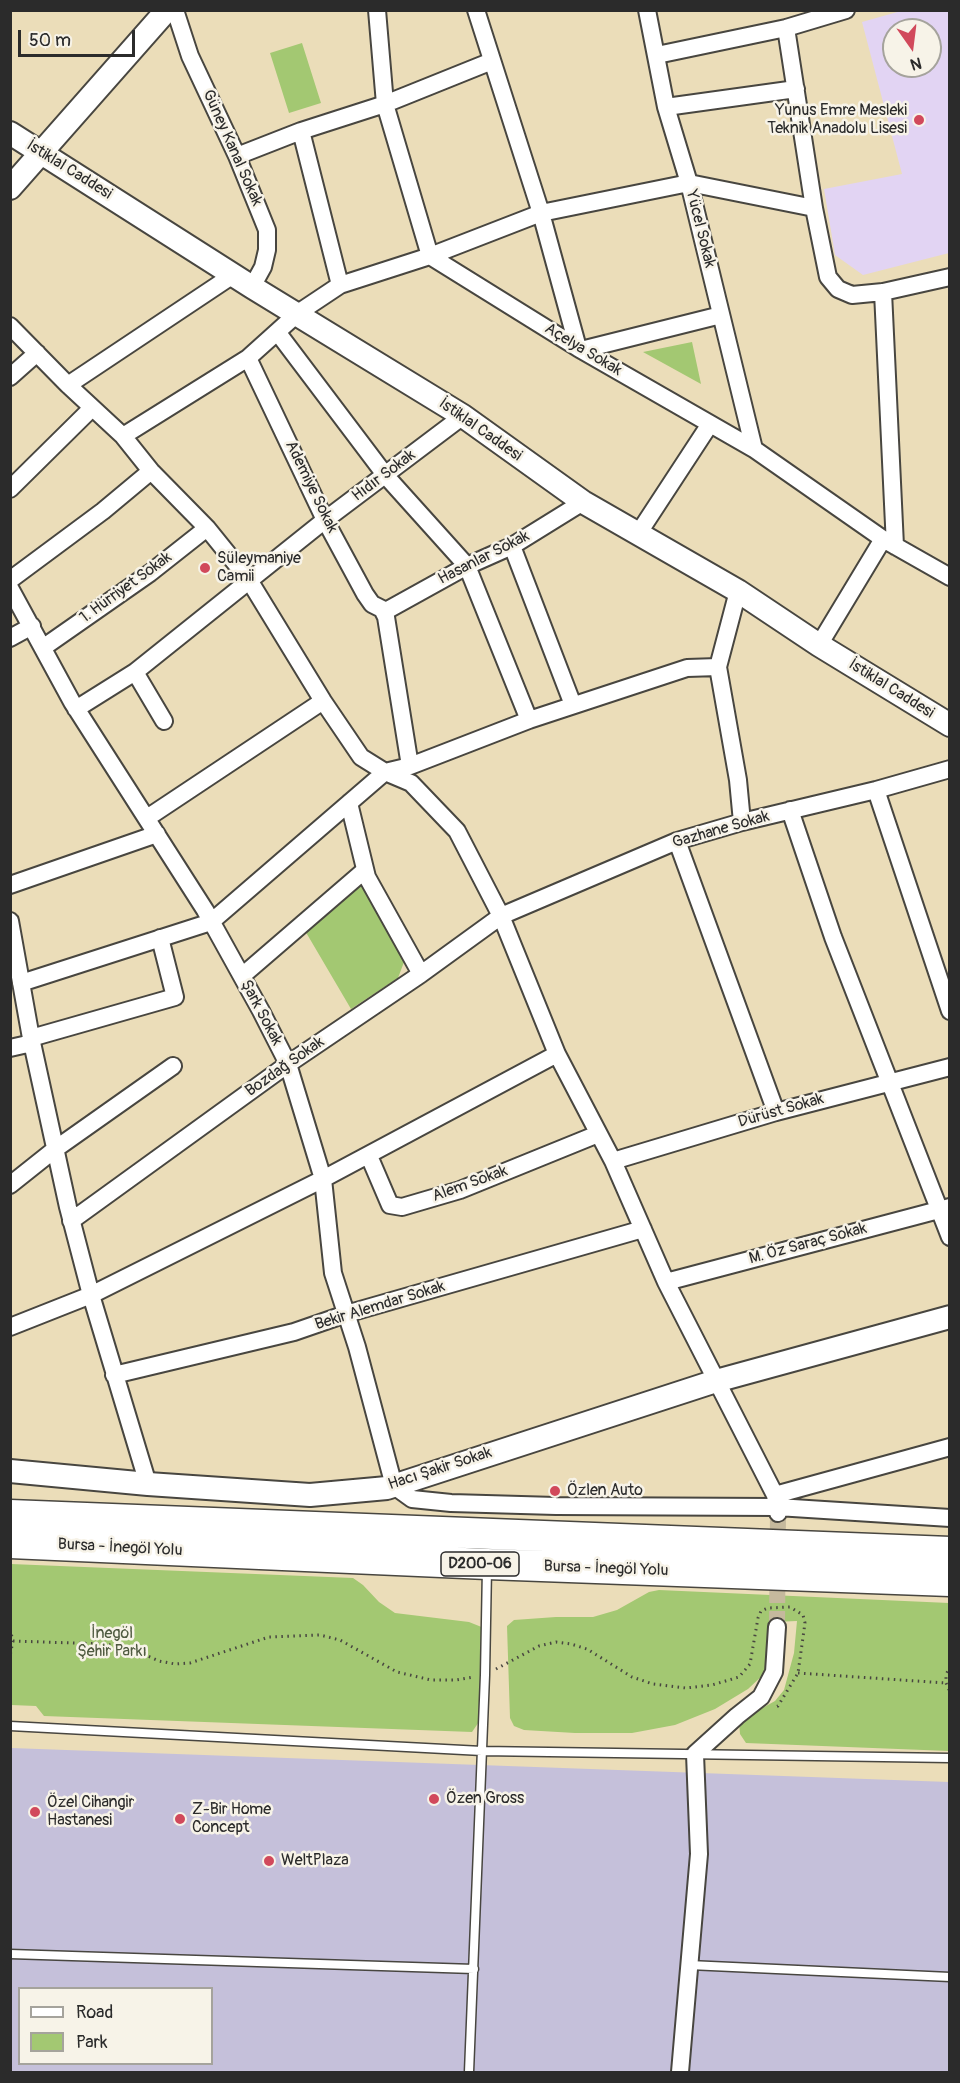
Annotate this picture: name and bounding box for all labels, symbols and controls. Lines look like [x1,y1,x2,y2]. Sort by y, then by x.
scale bar [21,18,138,56]
north arrow [882,18,942,78]
text: 50 m [29,29,71,52]
text: N [908,53,924,75]
street label: Güney Kanal Sokak [198,87,266,209]
place label: Yunus Emre Mesleki Teknik Anadolu Lisesi [767,101,907,139]
marker: Yunus Emre Mesleki Teknik Anadolu Lisesi [912,113,926,127]
street label: İstiklal Caddesi [23,136,115,204]
street label: Yücel Sokak [681,188,719,270]
street label: Açelya Sokak [541,319,625,381]
street label: İstiklal Caddesi [435,394,525,466]
street label: Ademiye Sokak [280,438,342,536]
street label: Hıdır Sokak [348,446,420,506]
street label: Hasanlar Sokak [435,527,533,589]
street label: 1. Hürriyet Sokak [76,548,176,628]
place label: Süleymaniye Camii [217,549,301,587]
marker: Süleymaniye Camii [198,561,212,575]
street label: İstiklal Caddesi [845,655,937,723]
street label: Gazhane Sokak [670,807,772,853]
street label: Şark Sokak [236,977,286,1049]
street label: Bozdağ Sokak [242,1033,328,1101]
street label: Dürüst Sokak [736,1090,826,1132]
street label: Alem Sokak [430,1162,510,1206]
street label: M. Öz Saraç Sokak [747,1219,869,1269]
street label: Bekir Alemdar Sokak [313,1277,447,1335]
street label: Hacı Şakir Sokak [386,1443,494,1495]
place label: Özlen Auto [567,1481,643,1501]
marker: Özlen Auto [548,1484,562,1498]
street label: Bursa - İnegöl Yolu [57,1535,183,1561]
road number: D200-06 [441,1552,519,1576]
street label: Bursa - İnegöl Yolu [543,1557,669,1581]
park label: İnegöl Şehir Parkı [77,1624,147,1662]
place label: Özen Gross [446,1789,524,1809]
marker: Özen Gross [427,1792,441,1806]
place label: Özel Cihangir Hastanesi [47,1793,134,1831]
place label: Z-Bir Home Concept [192,1800,271,1838]
marker: Özel Cihangir Hastanesi [28,1805,42,1819]
marker: Z-Bir Home Concept [173,1812,187,1826]
place label: WeltPlaza [281,1851,349,1871]
marker: WeltPlaza [262,1854,276,1868]
legend [18,1987,213,2065]
text: Road [76,2001,113,2024]
text: Park [76,2031,108,2054]

